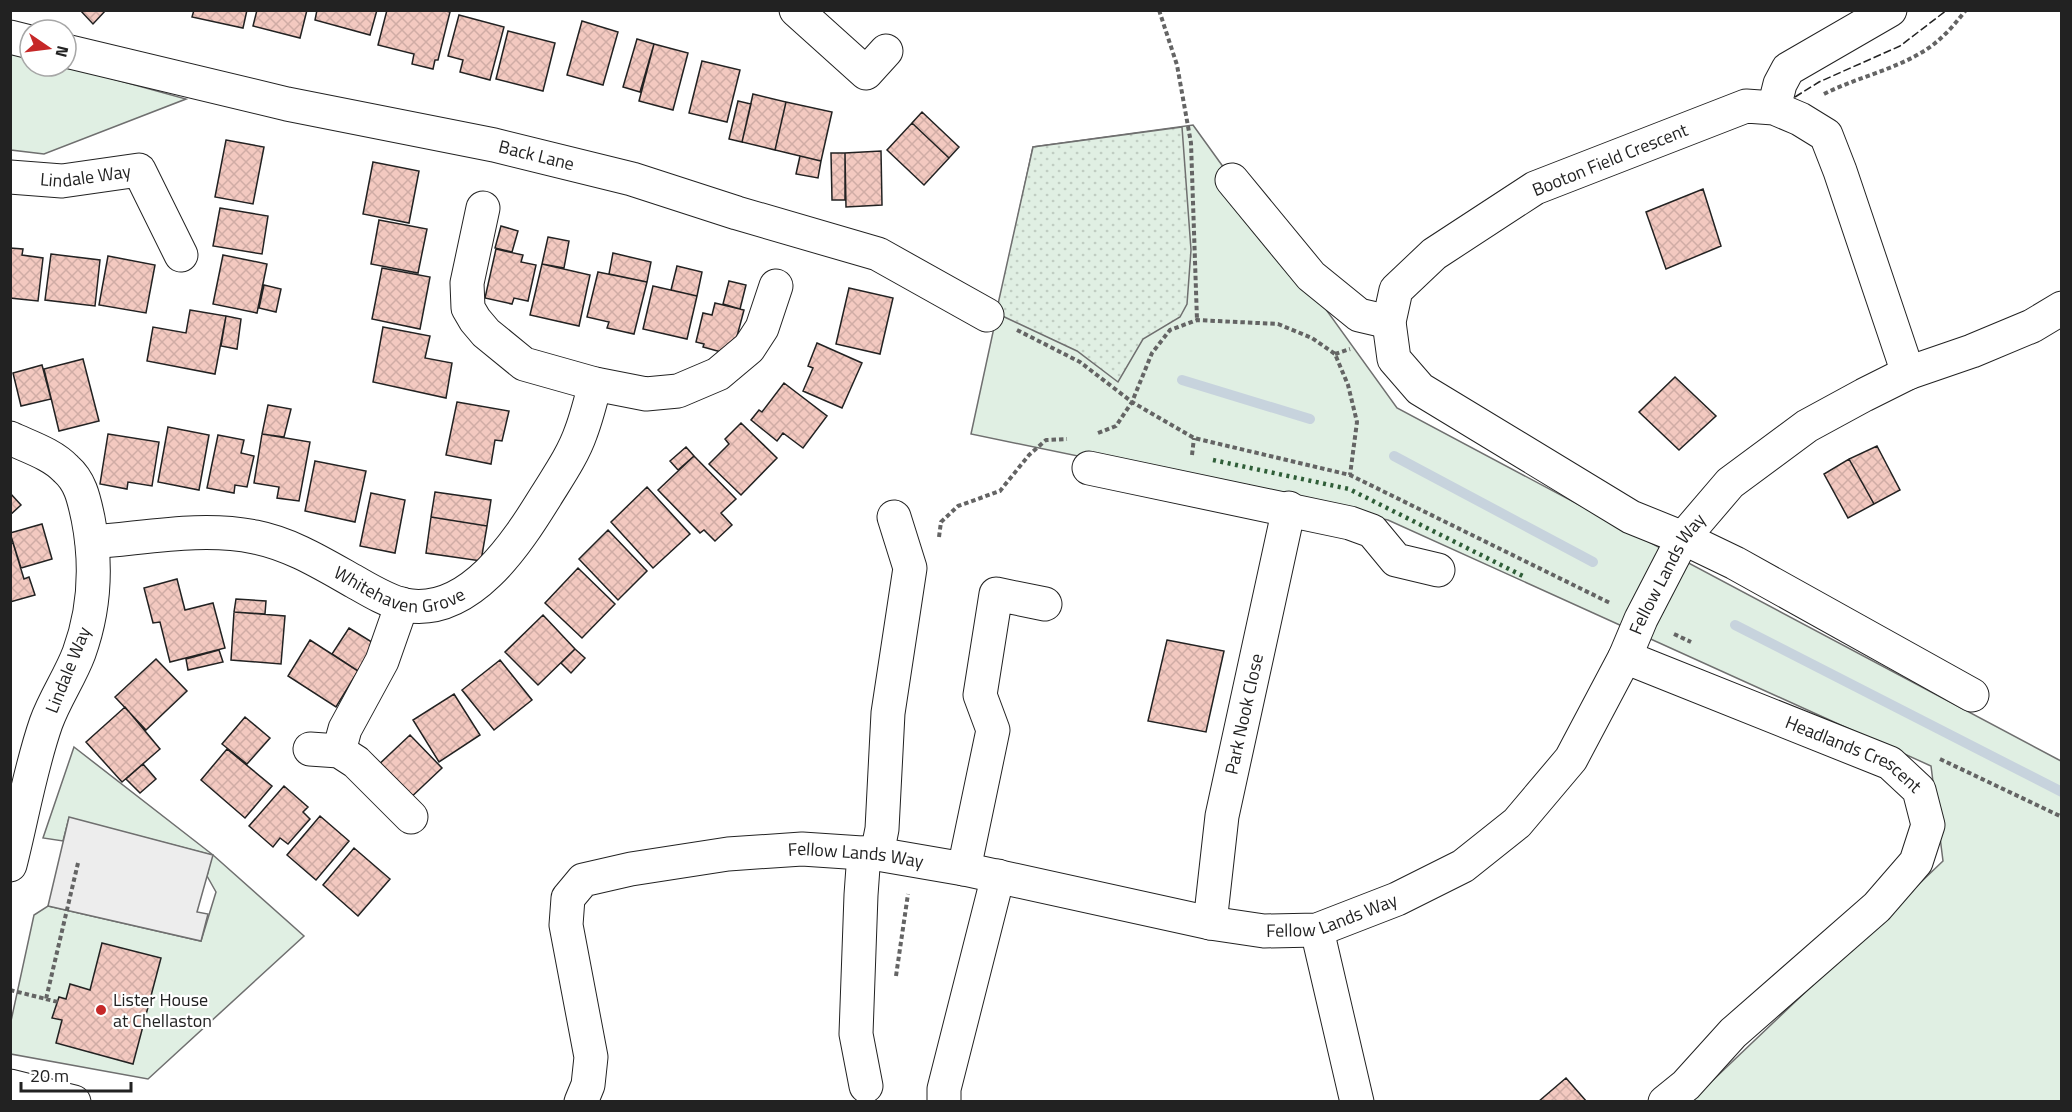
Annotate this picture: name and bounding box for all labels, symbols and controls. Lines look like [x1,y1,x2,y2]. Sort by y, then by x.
north arrow [18,18,78,78]
text: N [50,43,76,60]
street label: Booton Field Crescent [1528,116,1692,203]
street label: Back Lane [496,133,577,177]
street label: Lindale Way [39,157,133,194]
street label: Fellow Lands Way [1622,507,1712,639]
street label: Whitehaven Grove [329,559,470,620]
street label: Lindale Way [38,622,97,717]
street label: Park Nook Close [1217,651,1270,777]
street label: Headlands Crescent [1781,709,1928,799]
street label: Fellow Lands Way [787,835,926,875]
street label: Fellow Lands Way [1266,886,1401,944]
place label: Lister House at Chellaston [113,986,212,1034]
marker: Lister House at Chellaston [94,1003,108,1017]
scale bar [21,1055,130,1093]
text: 20 m [30,1062,69,1089]

